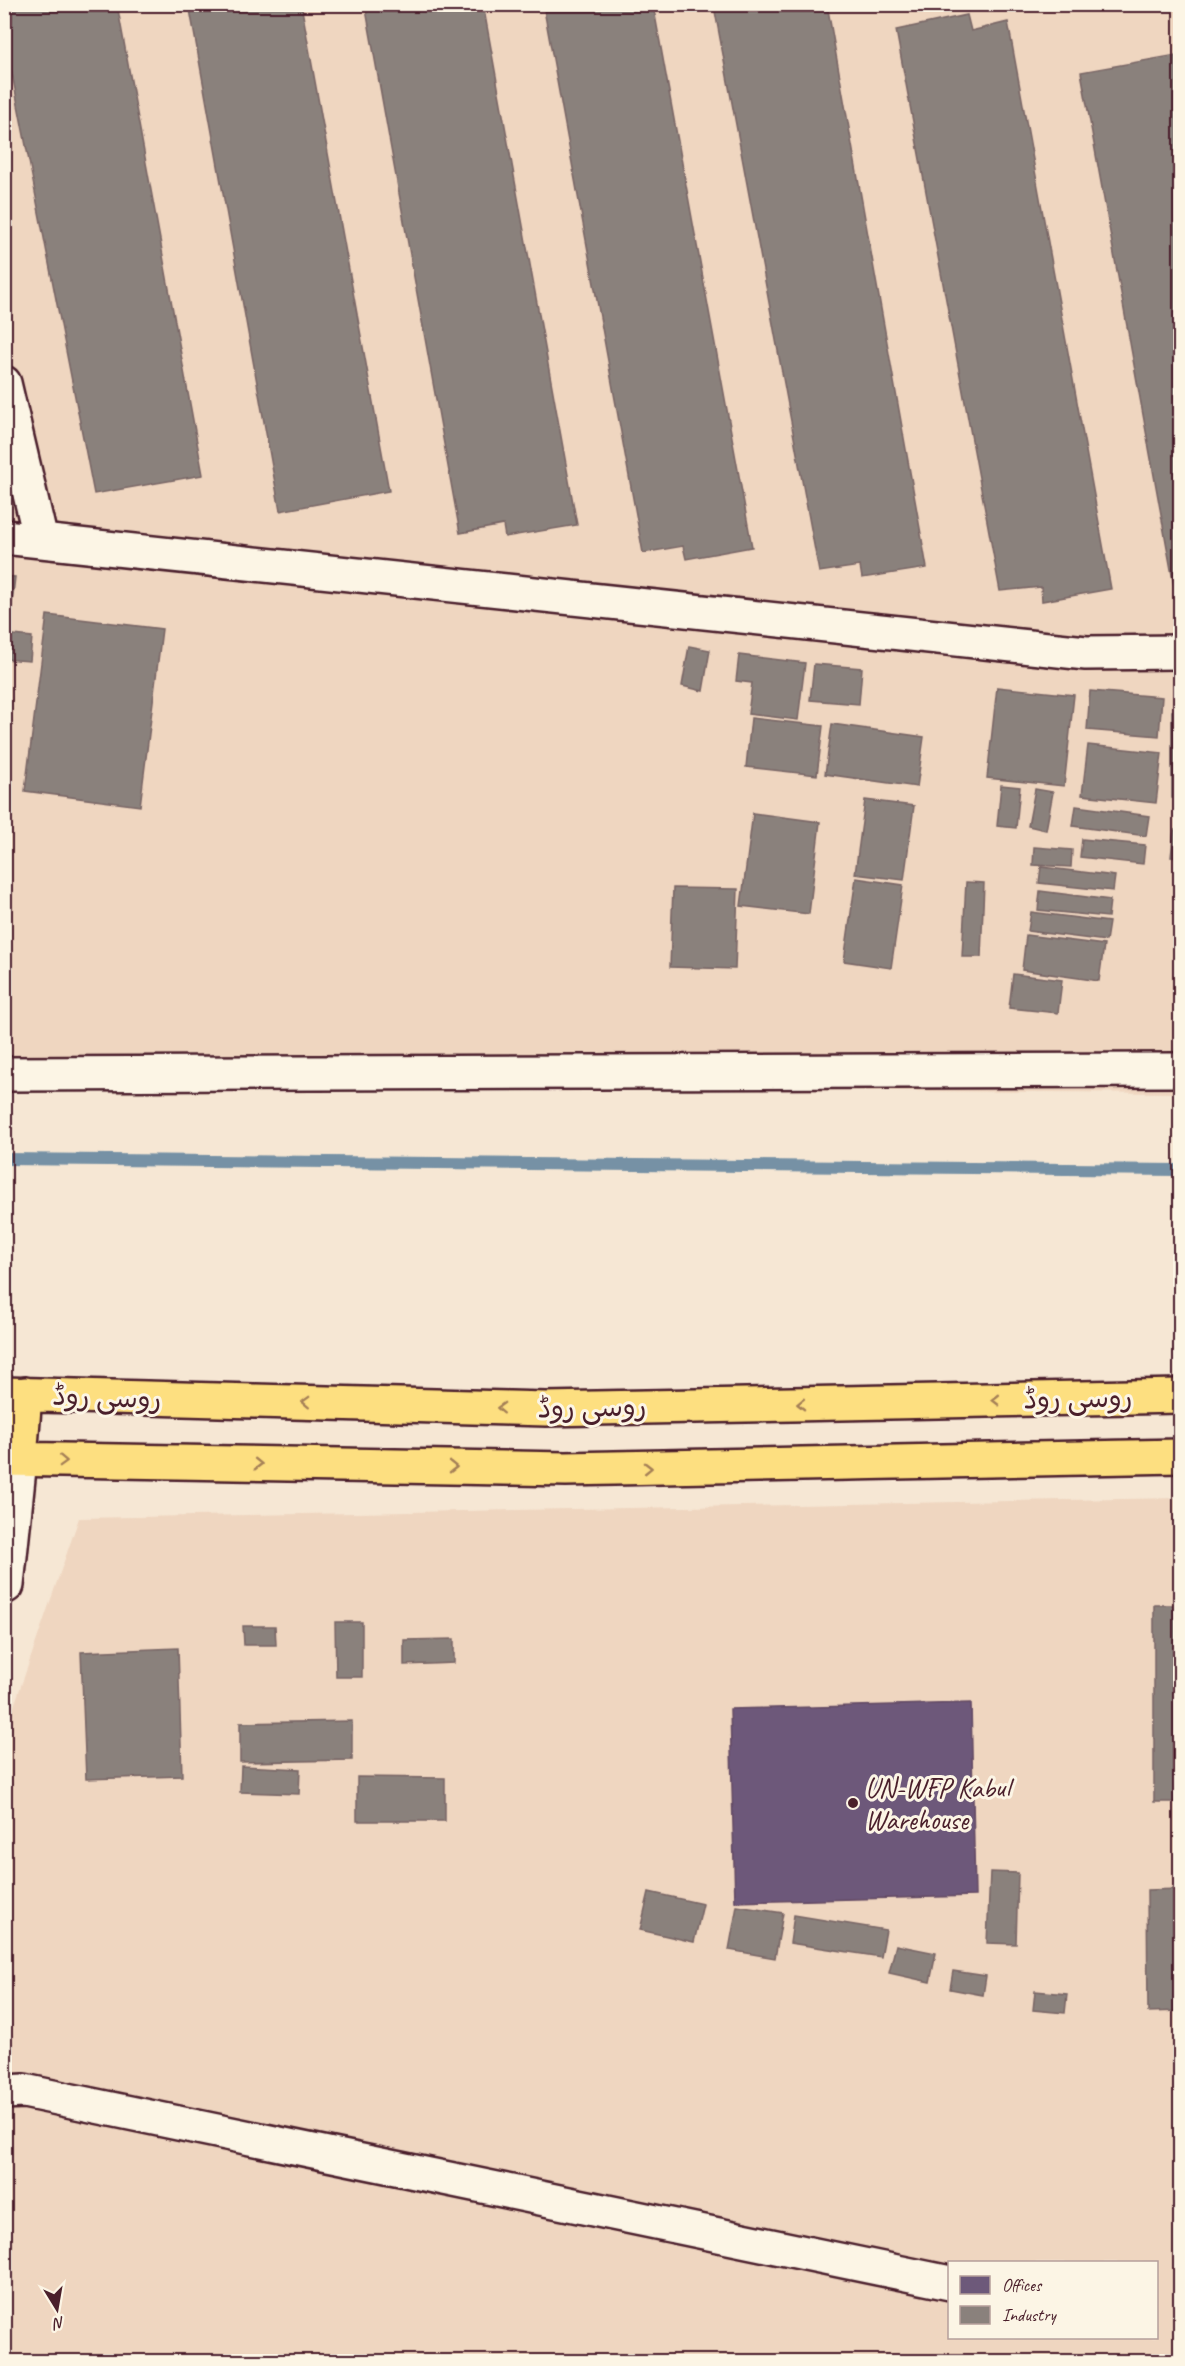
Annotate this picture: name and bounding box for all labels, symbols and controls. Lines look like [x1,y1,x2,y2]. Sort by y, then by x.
street label: روسی روڈ [52,1378,162,1416]
street label: روسی روڈ [1023,1380,1133,1416]
street label: روسی روڈ [537,1389,647,1425]
one-way arrow [992,1393,1001,1406]
one-way arrow [302,1396,311,1409]
one-way arrow [797,1397,806,1410]
one-way arrow [497,1401,506,1414]
one-way arrow [58,1454,67,1467]
one-way arrow [253,1458,262,1470]
one-way arrow [448,1461,457,1474]
one-way arrow [643,1461,652,1474]
place label: UN-WFP Kabul Warehouse [865,1770,1015,1837]
marker: UN-WFP Kabul Warehouse [846,1796,860,1810]
legend [948,2261,1158,2339]
text: Offices [1002,2274,1043,2296]
north arrow [27,2279,87,2339]
text: Industry [1002,2304,1057,2326]
text: N [50,2312,66,2334]

